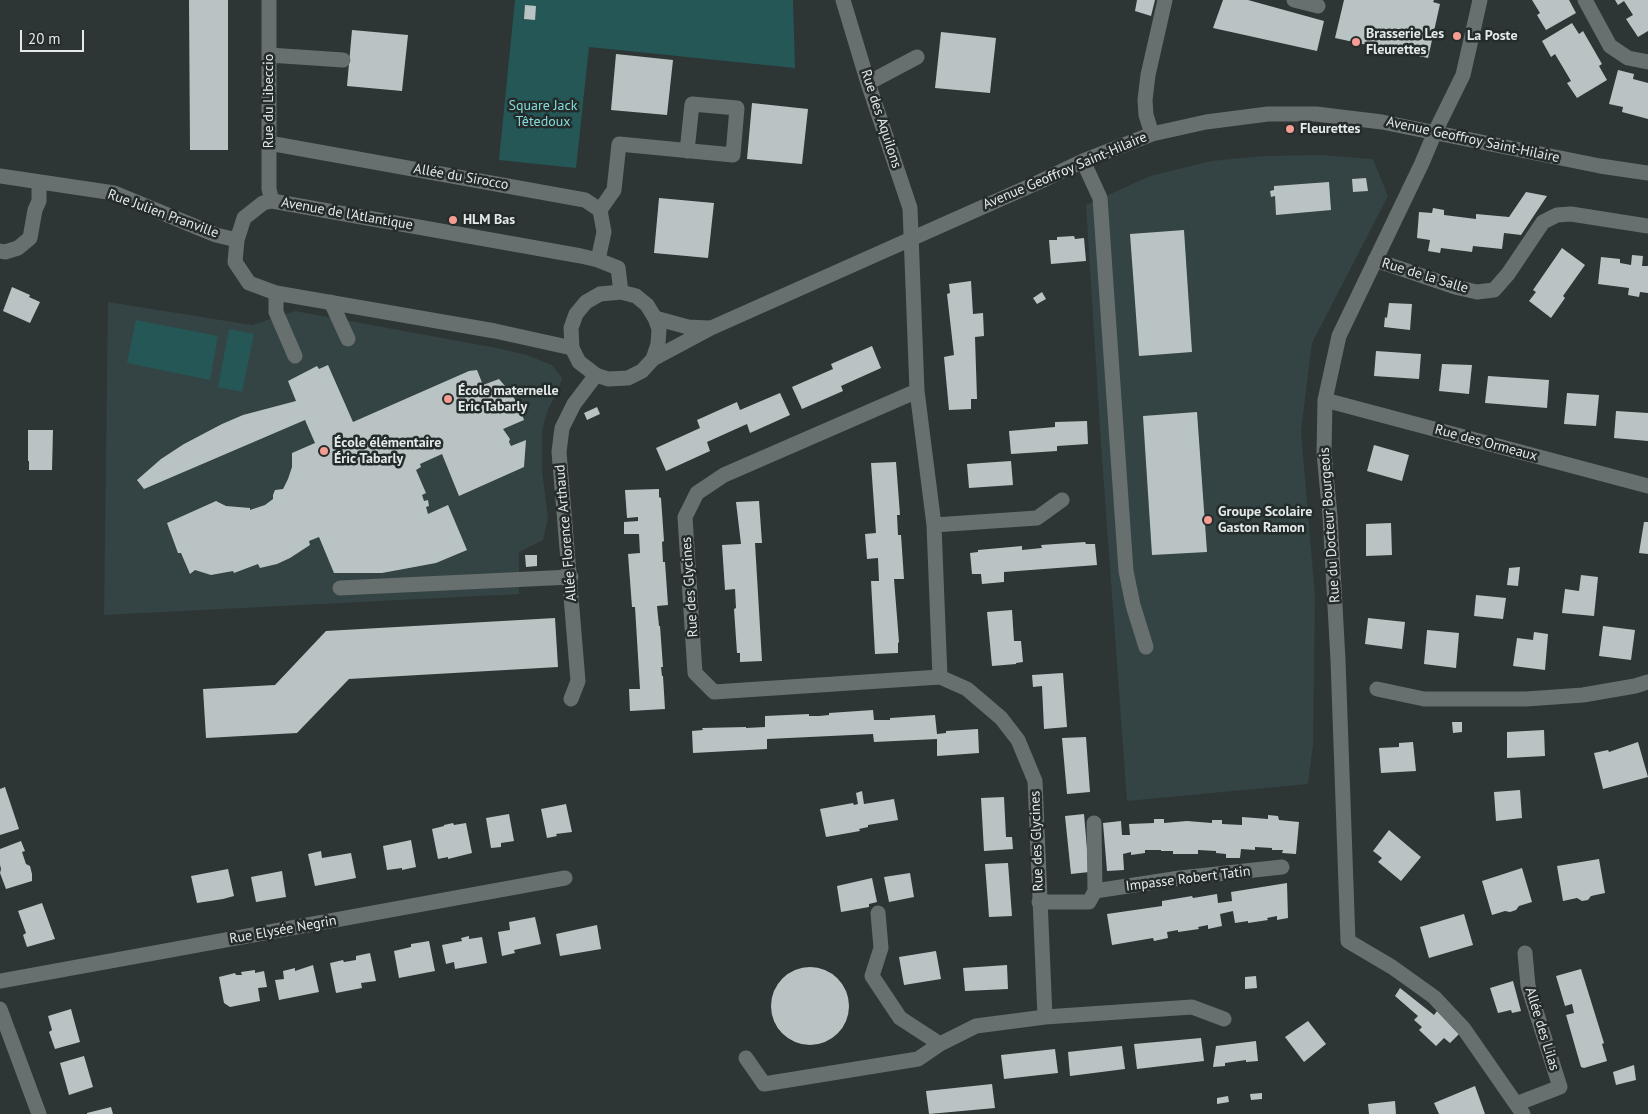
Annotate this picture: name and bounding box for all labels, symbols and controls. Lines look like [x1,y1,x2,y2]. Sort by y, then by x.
scale bar [22,20,86,52]
place label: Brasserie Les Fleurettes [1366,26,1444,58]
place label: La Poste [1467,28,1518,44]
text: 20 m [28,29,61,48]
marker: La Poste [1451,30,1463,42]
marker: Brasserie Les Fleurettes [1350,36,1362,48]
street label: Rue du Libeccio [261,54,277,148]
street label: Rue des Aquilons [857,68,905,170]
park label: Square Jack Têtedoux [508,98,578,130]
street label: Avenue Geoffroy Saint-Hilaire [1385,113,1561,167]
place label: Fleurettes [1300,121,1361,137]
marker: Fleurettes [1284,123,1296,135]
street label: Avenue Geoffroy Saint-Hilaire [980,129,1150,213]
street label: Allée du Sirocco [412,160,510,194]
street label: Rue Julien Pranville [105,186,221,242]
street label: Avenue de l'Atlantique [280,194,414,234]
place label: HLM Bas [463,212,515,228]
marker: HLM Bas [447,214,459,226]
street label: Rue de la Salle [1380,255,1470,297]
place label: École maternelle Eric Tabarly [458,383,559,416]
marker: École maternelle Eric Tabarly [442,393,454,405]
street label: Rue des Ormeaux [1433,421,1539,465]
place label: École élémentaire Éric Tabarly [334,435,441,468]
marker: École élémentaire Éric Tabarly [318,445,330,457]
street label: Rue du Docteur Bourgeois [1316,447,1344,603]
street label: Allée Florence Arthaud [552,464,580,602]
place label: Groupe Scolaire Gaston Ramon [1218,504,1312,536]
marker: Groupe Scolaire Gaston Ramon [1202,514,1214,526]
street label: Rue des Glycines [678,536,702,638]
street label: Rue des Glycines [1027,790,1047,892]
street label: Impasse Robert Tatin [1125,863,1251,895]
street label: Rue Elysée Negrin [228,912,338,948]
street label: Allée des Lilas [1521,985,1563,1073]

